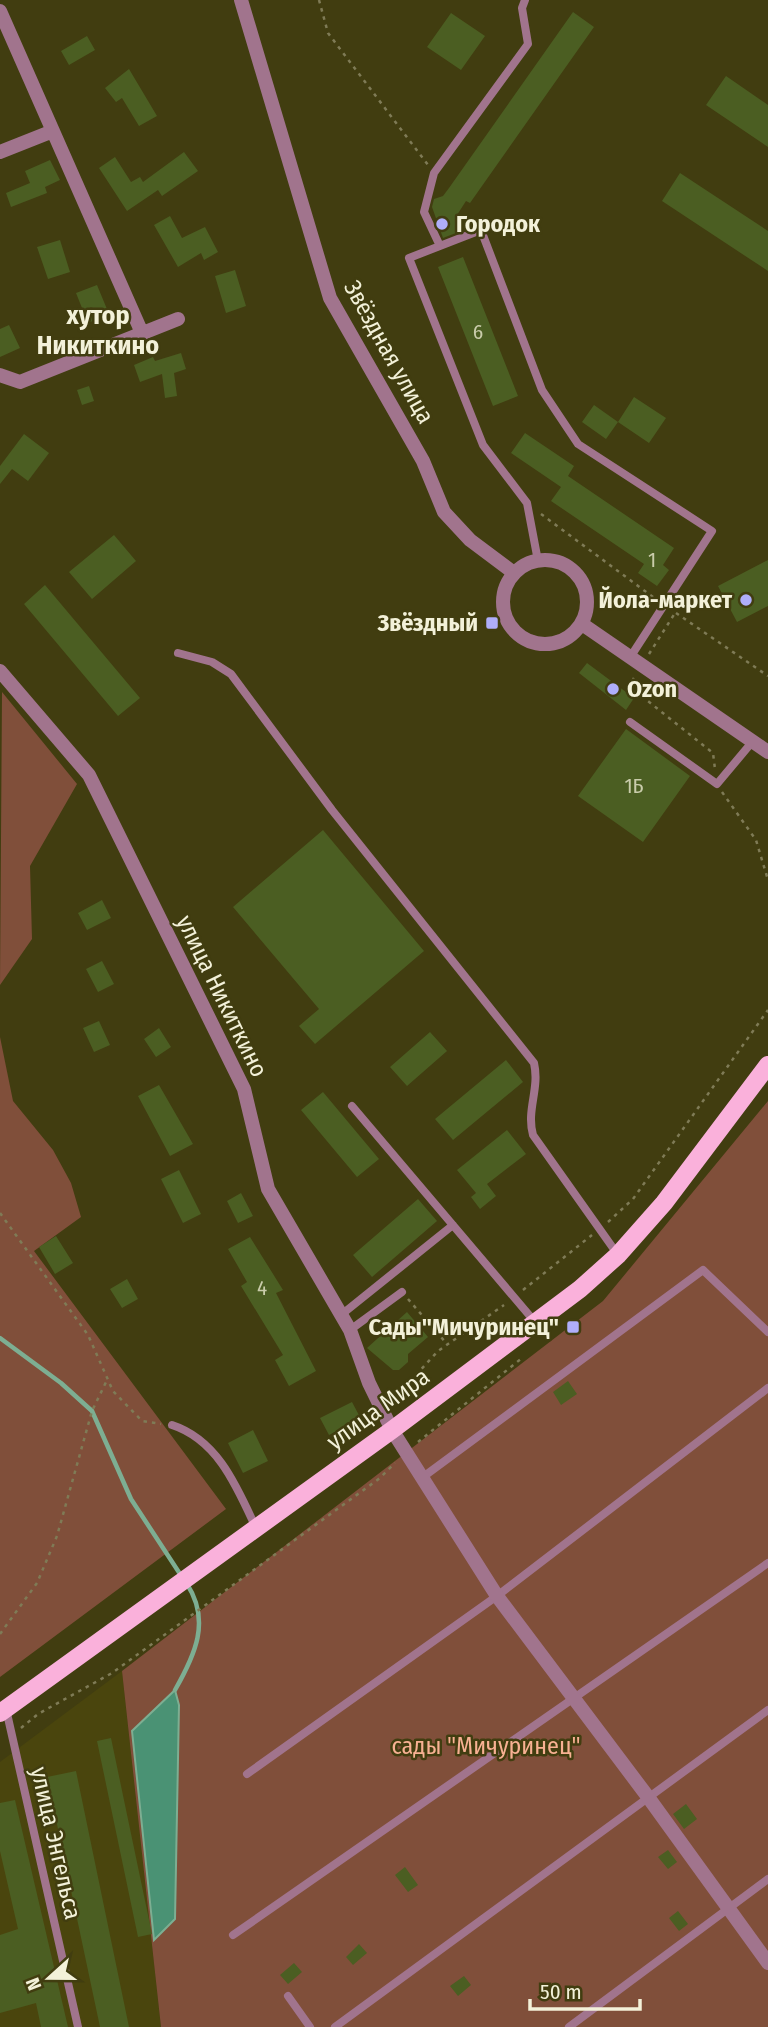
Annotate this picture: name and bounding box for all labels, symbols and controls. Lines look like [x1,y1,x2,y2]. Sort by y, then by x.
place label: Городок [456,210,541,238]
marker: Городок [434,216,450,232]
street label: Звёздная улица [338,275,440,429]
district label: хутор Никиткино [37,300,159,361]
house number: 6 [473,319,483,345]
house number: 1 [648,547,656,573]
place label: Йола-маркет [599,586,733,614]
marker: Йола-маркет [738,592,754,608]
place label: Звёздный [377,609,478,637]
marker: Звёздный [484,615,500,631]
place label: Ozon [627,675,677,703]
marker: Ozon [605,681,621,697]
house number: 1Б [624,773,644,799]
street label: улица Никиткино [171,910,273,1082]
house number: 4 [257,1275,267,1301]
place label: Сады"Мичуринец" [369,1313,559,1341]
marker: Сады"Мичуринец" [565,1319,581,1335]
street label: улица Мира [321,1362,435,1456]
park label: сады "Мичуринец" [392,1732,580,1760]
street label: улица Энгельса [25,1764,87,1922]
north arrow [14,1943,84,2013]
scale bar [530,1968,640,2012]
text: N [21,1974,46,1993]
text: 50 m [540,1979,582,2005]

